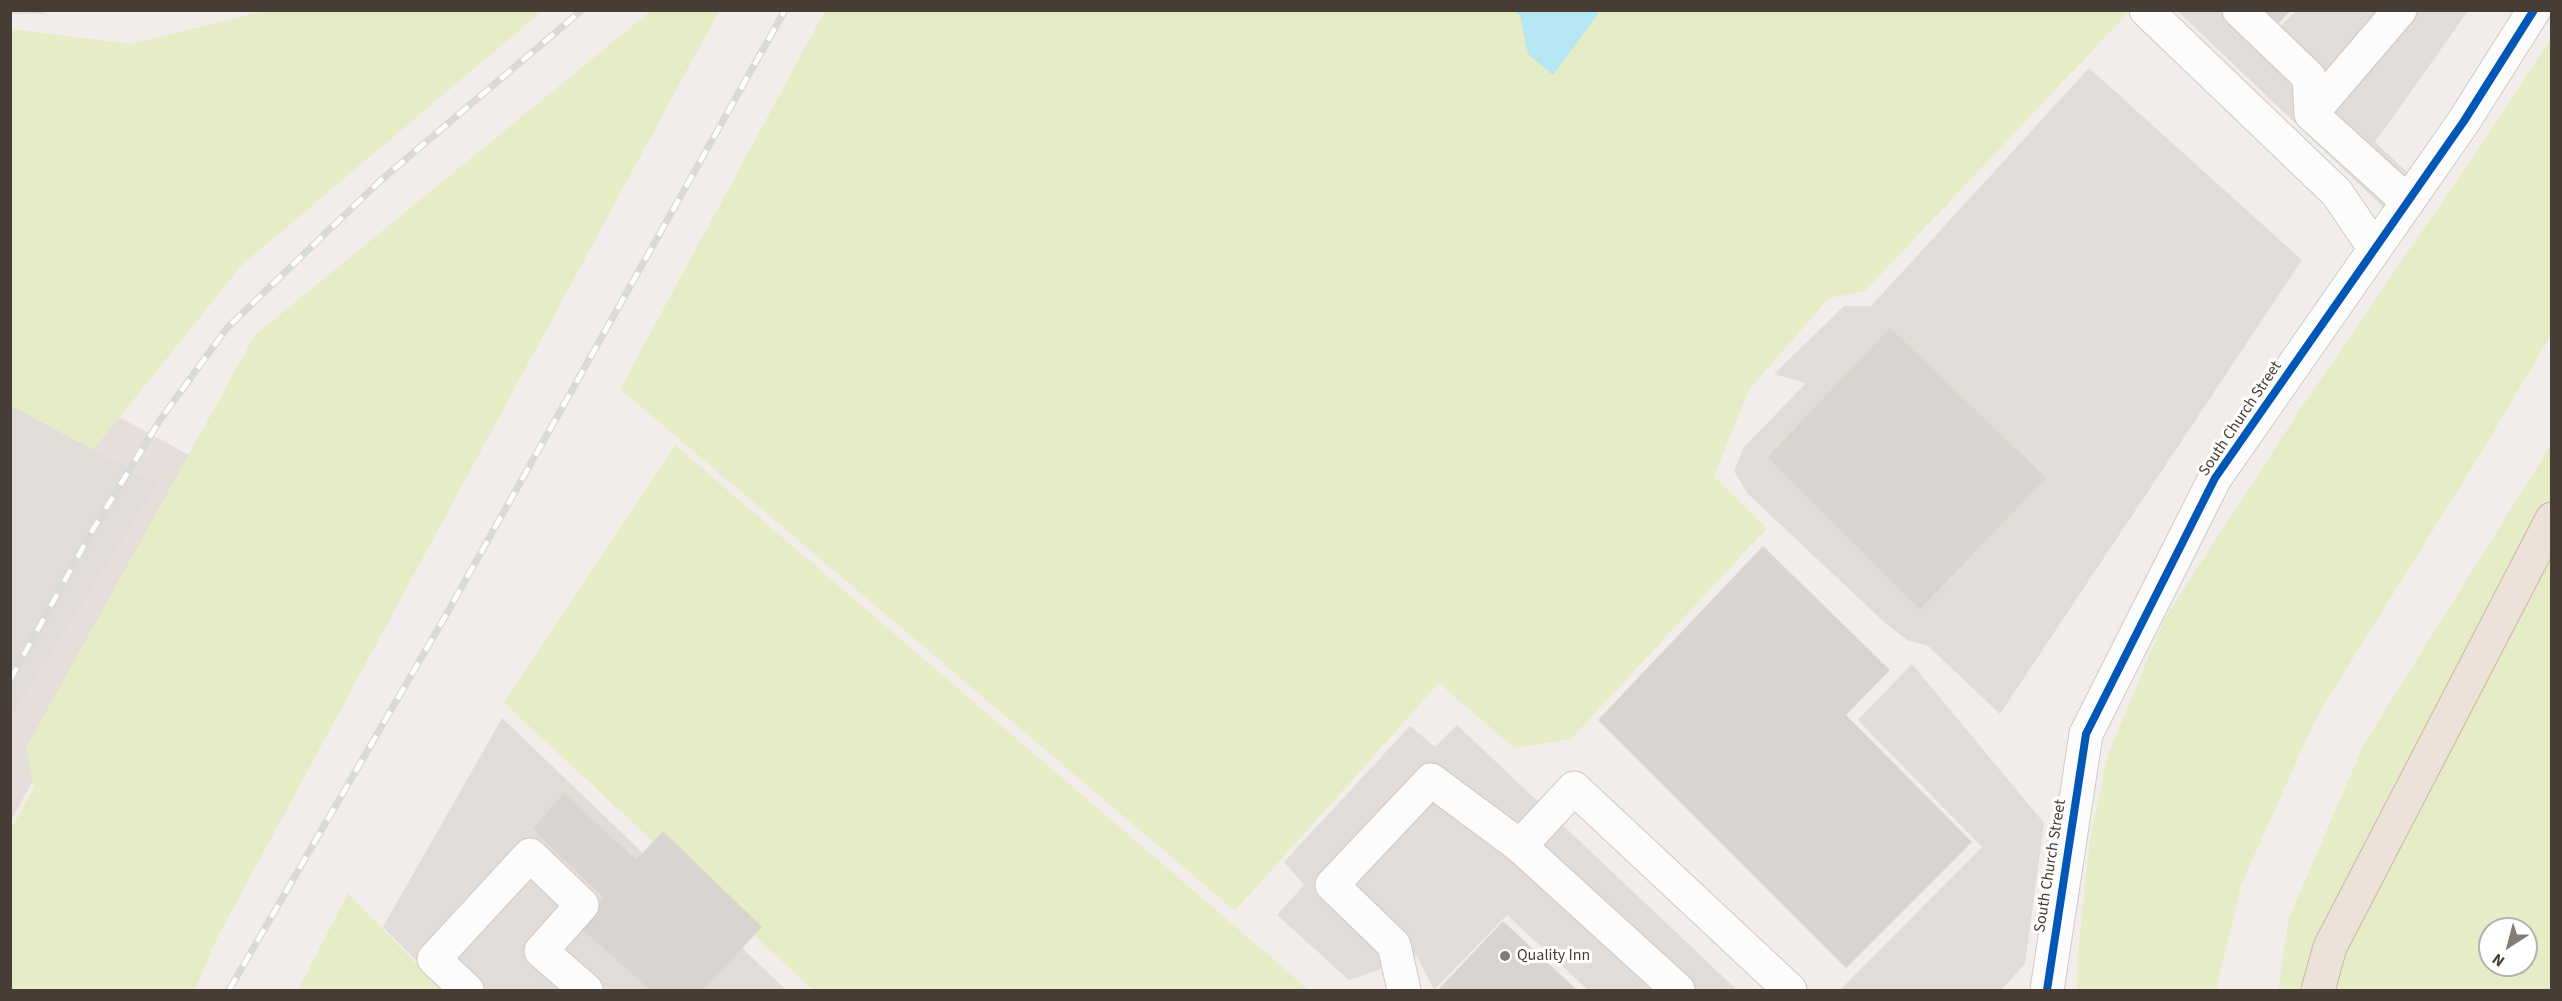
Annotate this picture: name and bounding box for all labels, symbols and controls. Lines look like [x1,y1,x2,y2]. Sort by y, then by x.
street label: South Church Street [2195,358,2287,480]
street label: South Church Street [2031,798,2071,934]
north arrow [2478,917,2538,977]
place label: Quality Inn [1517,946,1590,966]
text: N [2488,948,2509,972]
marker: Quality Inn [1498,949,1512,963]

